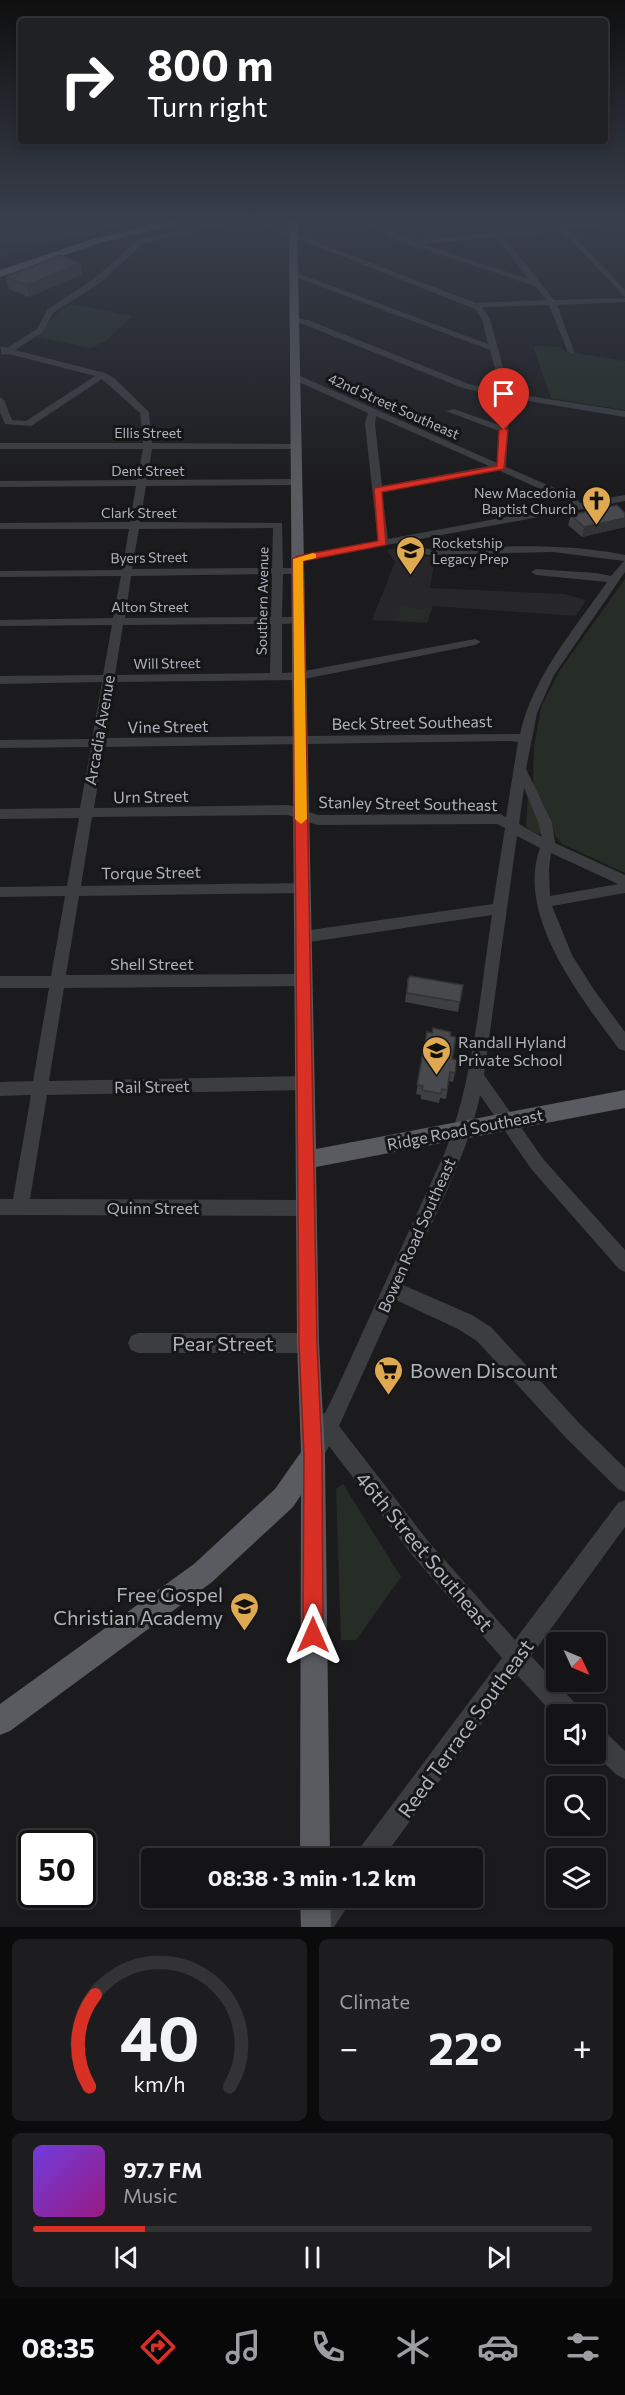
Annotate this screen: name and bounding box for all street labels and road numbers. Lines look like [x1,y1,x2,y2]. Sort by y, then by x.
street label: 42nd Street Southeast [326,369,463,443]
street label: Ellis Street [114,424,182,441]
street label: Dent Street [111,462,185,479]
street label: Clark Street [101,504,177,521]
street label: Southern Avenue [253,547,271,655]
street label: Byers Street [110,548,188,566]
street label: Alton Street [111,598,189,615]
street label: Will Street [133,654,201,672]
street label: Arcadia Avenue [80,673,118,787]
street label: Beck Street Southeast [331,711,493,733]
street label: Vine Street [127,716,209,736]
street label: Urn Street [113,786,189,806]
street label: Stanley Street Southeast [318,792,498,814]
street label: Torque Street [101,862,201,882]
street label: Shell Street [110,954,194,973]
street label: Rail Street [114,1076,190,1096]
street label: Ridge Road Southeast [385,1104,545,1153]
street label: Bowen Road Southeast [373,1154,459,1315]
street label: Quinn Street [107,1198,200,1217]
street label: Pear Street [172,1331,274,1355]
street label: 46th Street Southeast [351,1466,499,1636]
street label: Reed Terrace Southeast [392,1634,538,1822]

